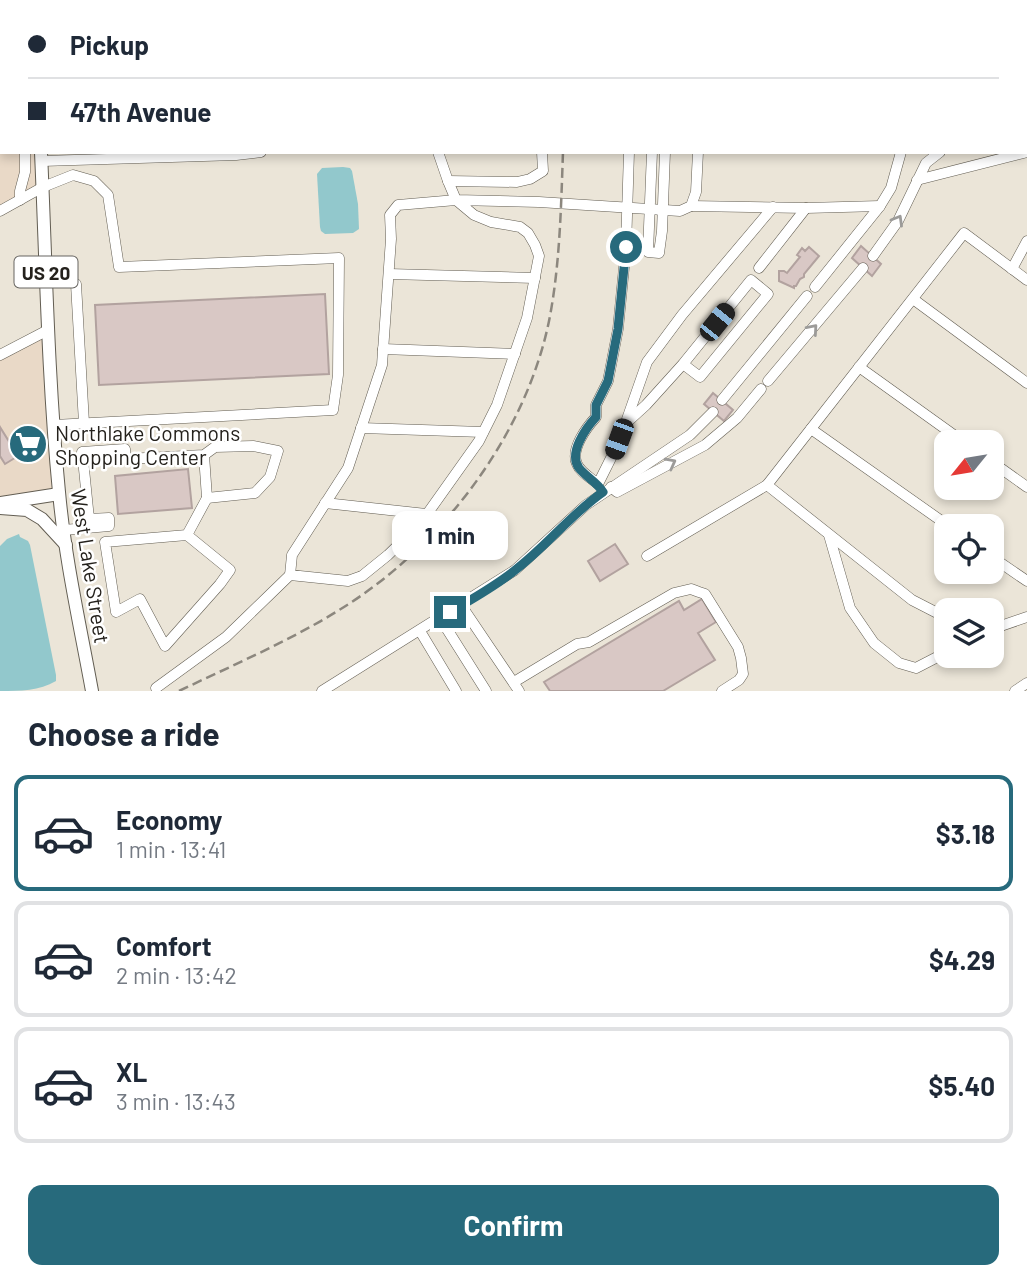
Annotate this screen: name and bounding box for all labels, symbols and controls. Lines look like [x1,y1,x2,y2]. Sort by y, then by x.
text: Pickup [70,29,149,60]
text: 47th Avenue [70,96,212,127]
one-way arrow [890,214,903,227]
route start [610,231,642,263]
road number: US 20 [14,256,78,288]
car [696,299,739,345]
one-way arrow [805,324,817,337]
car [602,416,637,462]
place label: Northlake Commons Shopping Center [55,420,240,469]
supermarket icon: Northlake Commons Shopping Center [7,423,49,465]
north arrow [934,430,1004,500]
map controls [934,430,1004,668]
one-way arrow [664,458,676,472]
street label: West Lake Street [66,487,116,645]
callout: 1 min [392,510,508,560]
button: locate [934,514,1004,584]
text: 1 min [425,521,475,549]
route end [434,596,466,628]
button: layers [934,598,1004,668]
text: Choose a ride [28,714,220,752]
icon: car [32,802,95,865]
text: Economy [116,804,222,835]
text: $3.18 [936,818,995,849]
text: 1 min · 13:41 [116,835,226,863]
icon: car [32,928,95,991]
text: Comfort [116,930,212,961]
text: $4.29 [929,944,995,975]
text: 2 min · 13:42 [116,961,237,989]
icon: car [32,1054,95,1117]
text: XL [116,1056,147,1087]
text: $5.40 [929,1070,995,1101]
text: 3 min · 13:43 [116,1087,236,1115]
button: Confirm [28,1185,999,1265]

